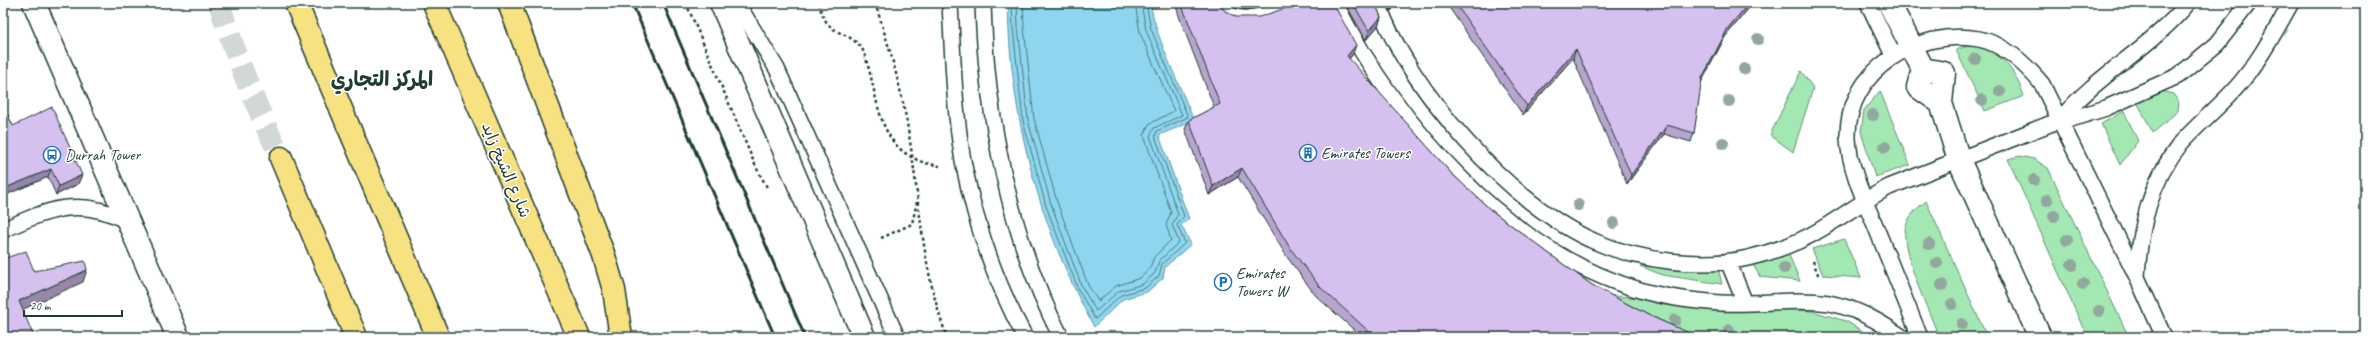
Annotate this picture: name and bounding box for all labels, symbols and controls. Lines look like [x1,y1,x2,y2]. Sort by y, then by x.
district label: المركز التجاري [331,67,433,95]
street label: شارع الشيخ زايد [476,119,535,221]
building icon: Emirates Towers [1298,143,1318,163]
place label: Emirates Towers [1321,143,1411,163]
bus stop icon: Durrah Tower [42,145,62,165]
place label: Durrah Tower [65,145,141,165]
place label: Emirates Towers W [1236,263,1291,301]
parking icon: Emirates Towers W [1213,272,1233,292]
scale bar [24,292,122,318]
text: 20 m [30,298,52,314]

